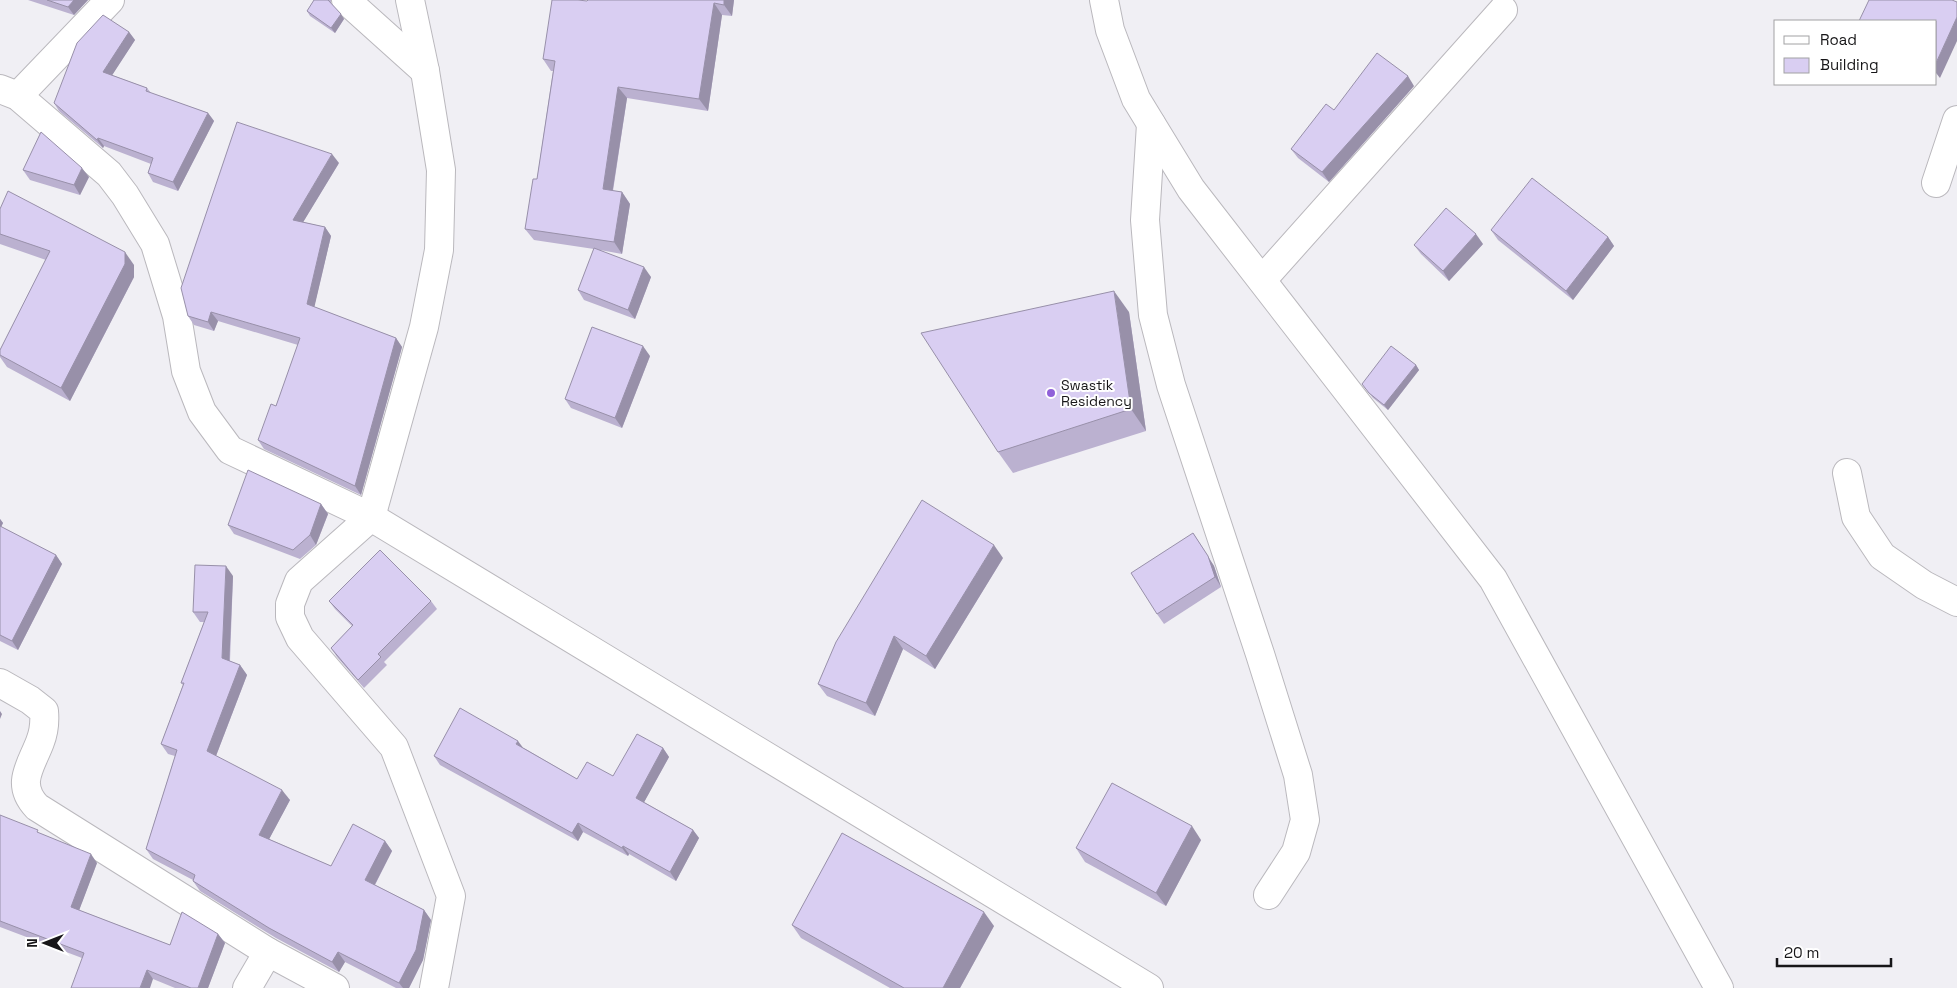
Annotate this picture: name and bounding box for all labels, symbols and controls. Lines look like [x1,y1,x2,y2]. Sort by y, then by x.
legend [1774,20,1937,85]
text: Road [1820,30,1857,49]
text: Building [1820,55,1879,74]
place label: Swastik Residency [1061,376,1132,410]
marker: Swastik Residency [1045,387,1057,399]
north arrow [20,918,70,968]
scale bar [1777,936,1891,968]
text: N [23,938,41,948]
text: 20 m [1784,943,1819,962]

